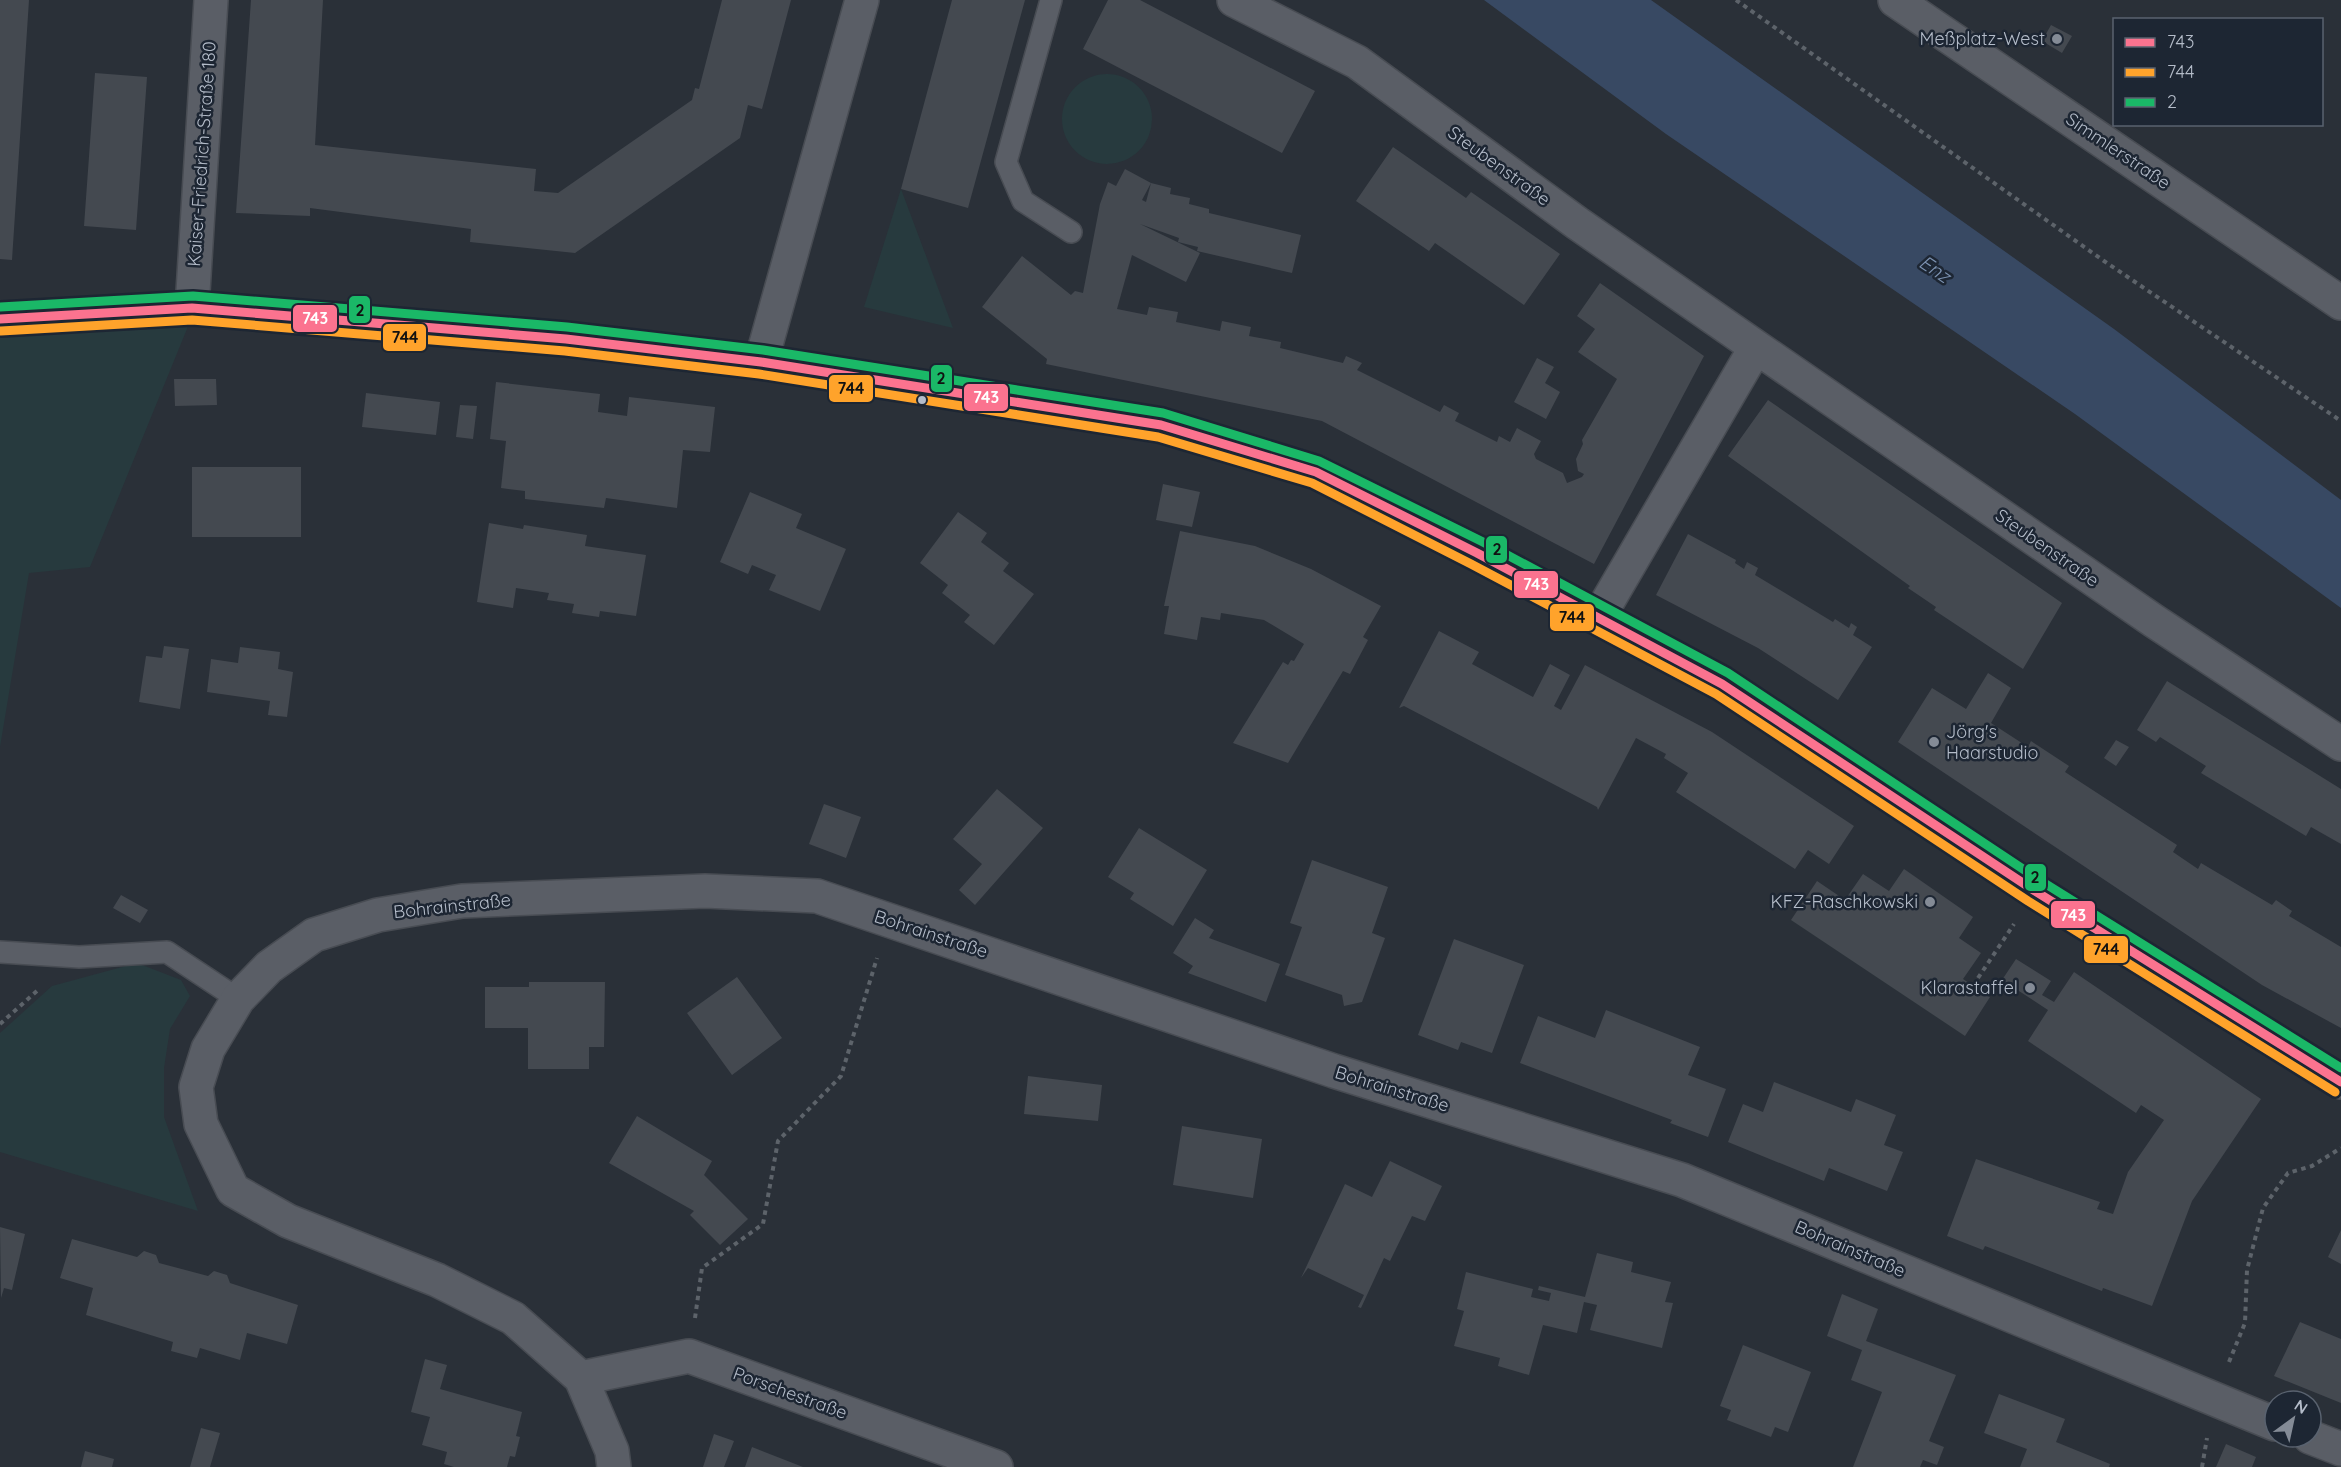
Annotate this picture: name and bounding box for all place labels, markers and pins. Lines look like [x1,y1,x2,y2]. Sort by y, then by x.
place label: Meßplatz-West [1920,27,2045,50]
marker: Meßplatz-West [2050,32,2064,46]
unlabelled marker [916,394,928,406]
place label: Jörg's Haarstudio [1946,720,2038,764]
marker: Jörg's Haarstudio [1927,735,1941,749]
place label: KFZ-Raschkowski [1771,890,1918,913]
marker: KFZ-Raschkowski [1923,895,1937,909]
place label: Klarastaffel [1920,976,2018,999]
marker: Klarastaffel [2023,981,2037,995]

